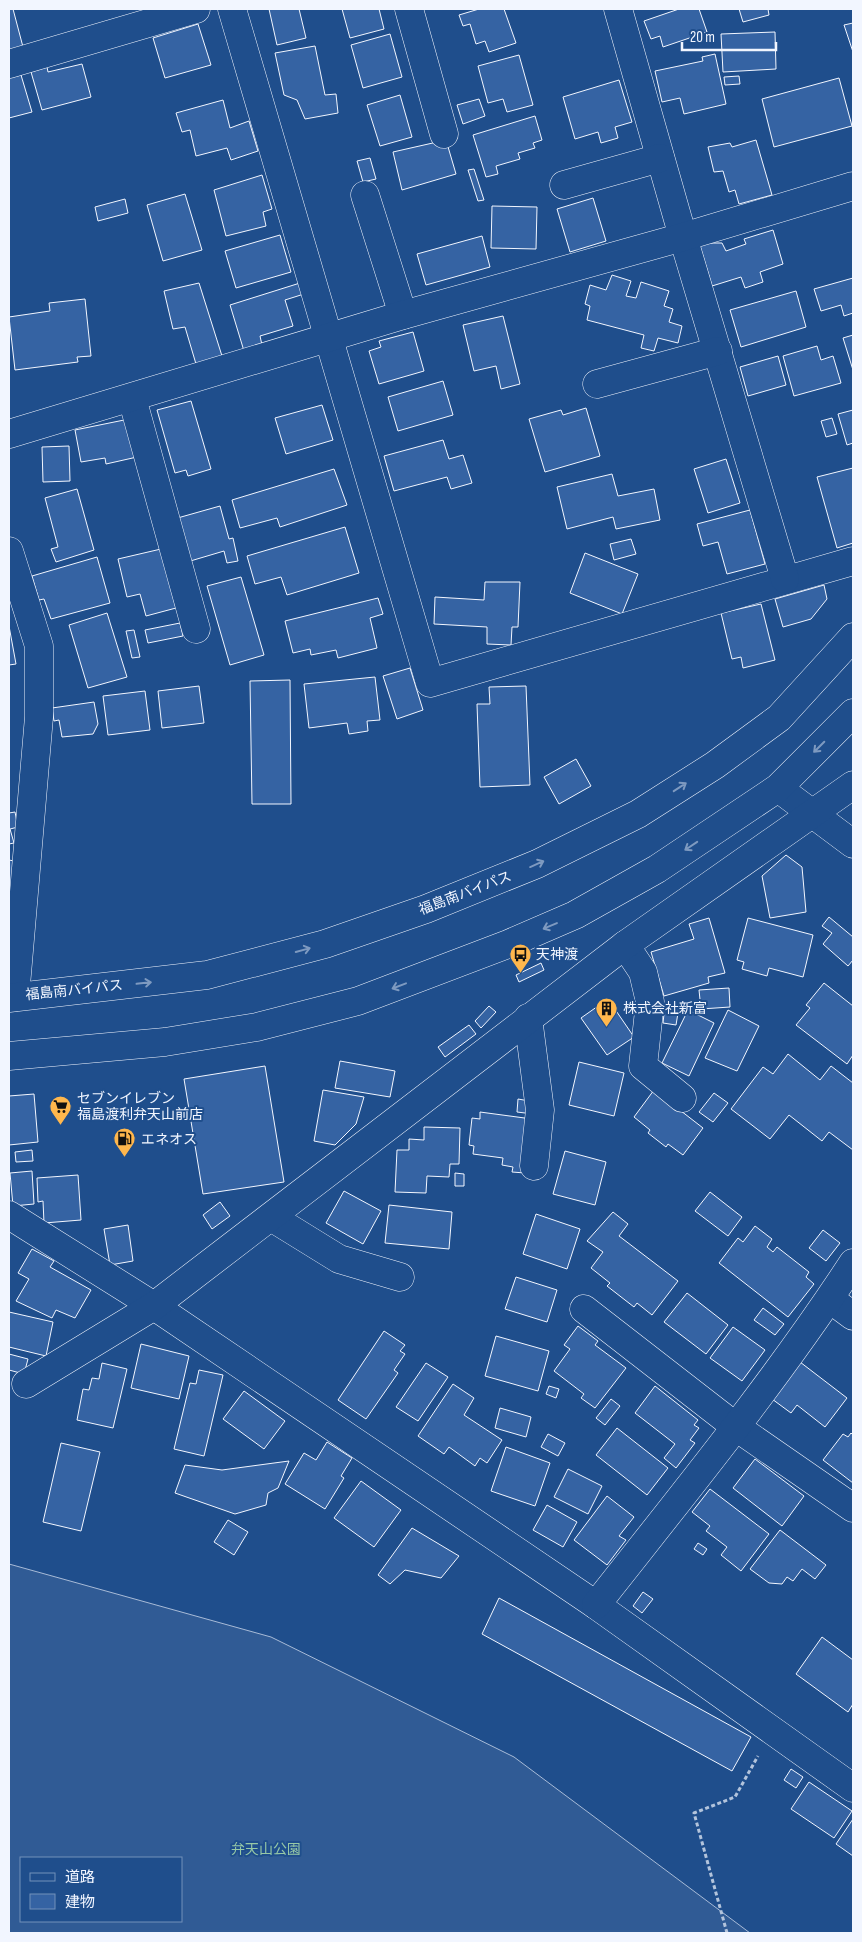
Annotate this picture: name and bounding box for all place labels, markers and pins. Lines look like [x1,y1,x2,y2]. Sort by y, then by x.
bus stop icon: 天神渡 [508,942,532,973]
place label: 天神渡 [536,946,578,963]
building icon: 株式会社新富 [595,996,619,1027]
place label: 株式会社新富 [623,1000,707,1017]
place label: セブンイレブン 福島渡利弁天山前店 [77,1090,203,1123]
supermarket icon: セブンイレブン 福島渡利弁天山前店 [49,1094,73,1125]
fuel station icon: エネオス [113,1127,137,1158]
place label: エネオス [141,1131,197,1148]

